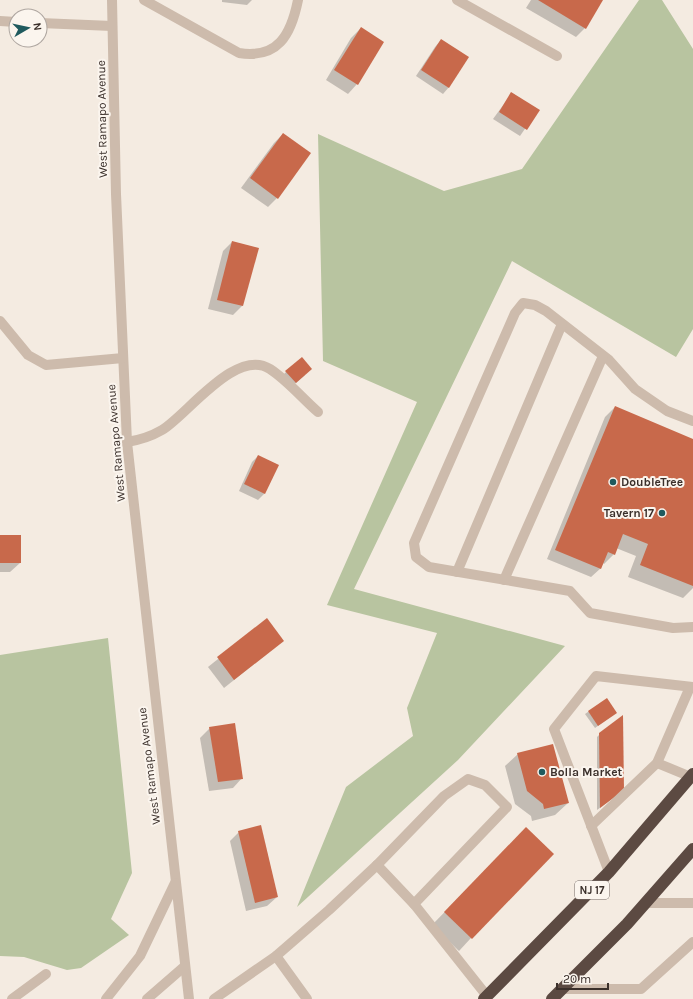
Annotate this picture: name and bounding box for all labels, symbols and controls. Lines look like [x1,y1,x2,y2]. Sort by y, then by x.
north arrow [8,8,48,48]
text: N [30,22,44,31]
street label: West Ramapo Avenue [94,60,110,178]
street label: West Ramapo Avenue [104,384,128,502]
place label: DoubleTree [621,475,683,489]
marker: DoubleTree [608,477,618,487]
place label: Tavern 17 [604,506,654,520]
marker: Tavern 17 [657,508,667,518]
street label: West Ramapo Avenue [135,707,163,825]
place label: Bolla Market [550,765,623,779]
marker: Bolla Market [537,767,547,777]
road number: NJ 17 [575,881,609,899]
scale bar [557,965,608,991]
text: 20 m [563,972,591,986]

